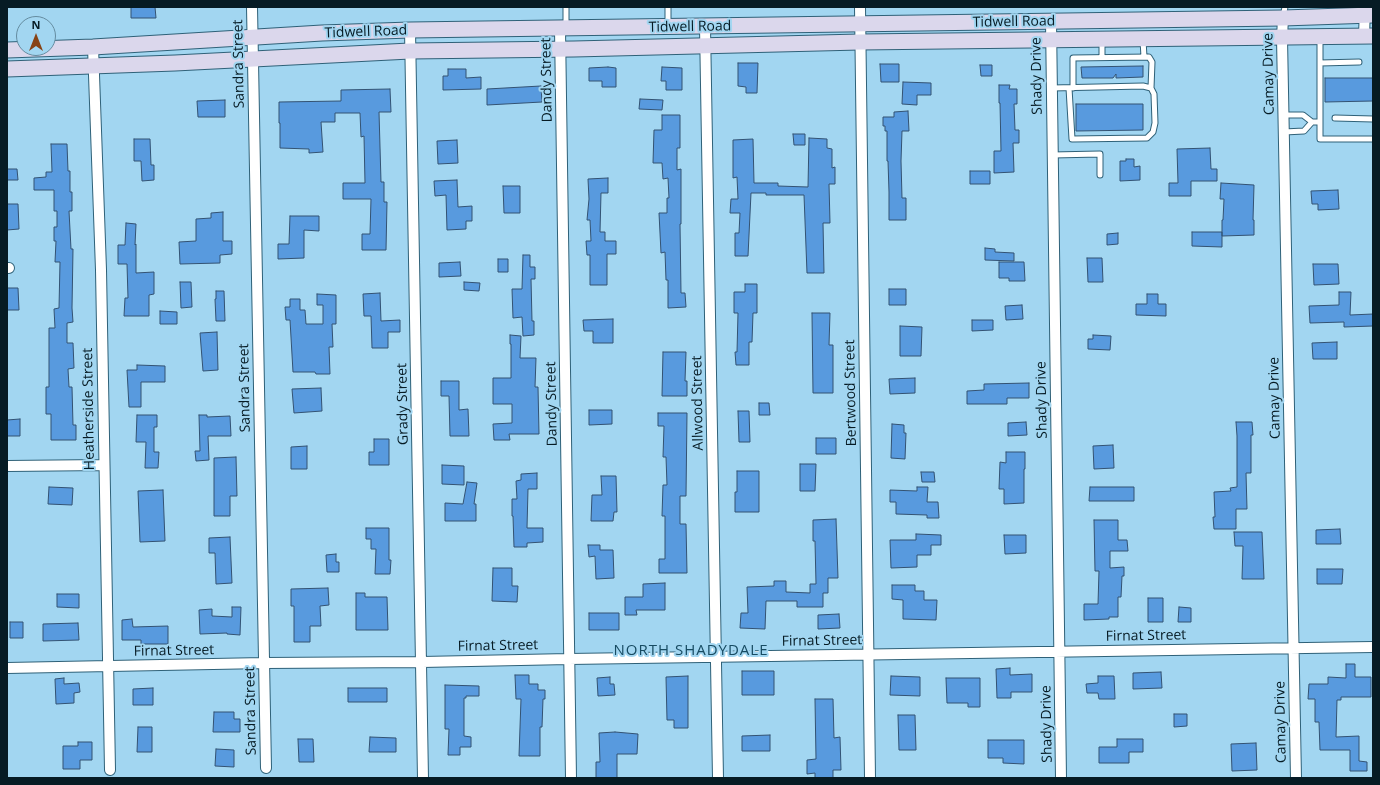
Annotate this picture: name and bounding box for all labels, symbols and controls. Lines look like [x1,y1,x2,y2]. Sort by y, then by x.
street label: Tidwell Road [973,13,1055,31]
north arrow [16,16,56,56]
text: N [32,17,40,32]
street label: Tidwell Road [649,18,731,36]
street label: Sandra Street [230,19,248,109]
street label: Tidwell Road [324,22,408,42]
street label: Camay Drive [1260,33,1278,115]
street label: Dandy Street [538,37,556,123]
street label: Shady Drive [1028,37,1046,115]
street label: Bertwood Street [842,340,860,446]
street label: Sandra Street [236,343,254,433]
street label: Heatherside Street [80,348,98,470]
street label: Allwood Street [689,355,707,451]
street label: Camay Drive [1266,357,1284,439]
street label: Dandy Street [543,361,561,447]
street label: Shady Drive [1033,361,1051,439]
street label: Grady Street [394,363,412,445]
street label: Firnat Street [1106,627,1186,645]
street label: Firnat Street [782,632,862,650]
street label: Firnat Street [458,637,538,655]
street label: Firnat Street [134,642,214,660]
district label: NORTH SHADYDALE [613,642,769,660]
street label: Sandra Street [242,666,260,756]
street label: Camay Drive [1272,681,1290,763]
street label: Shady Drive [1038,685,1056,763]

